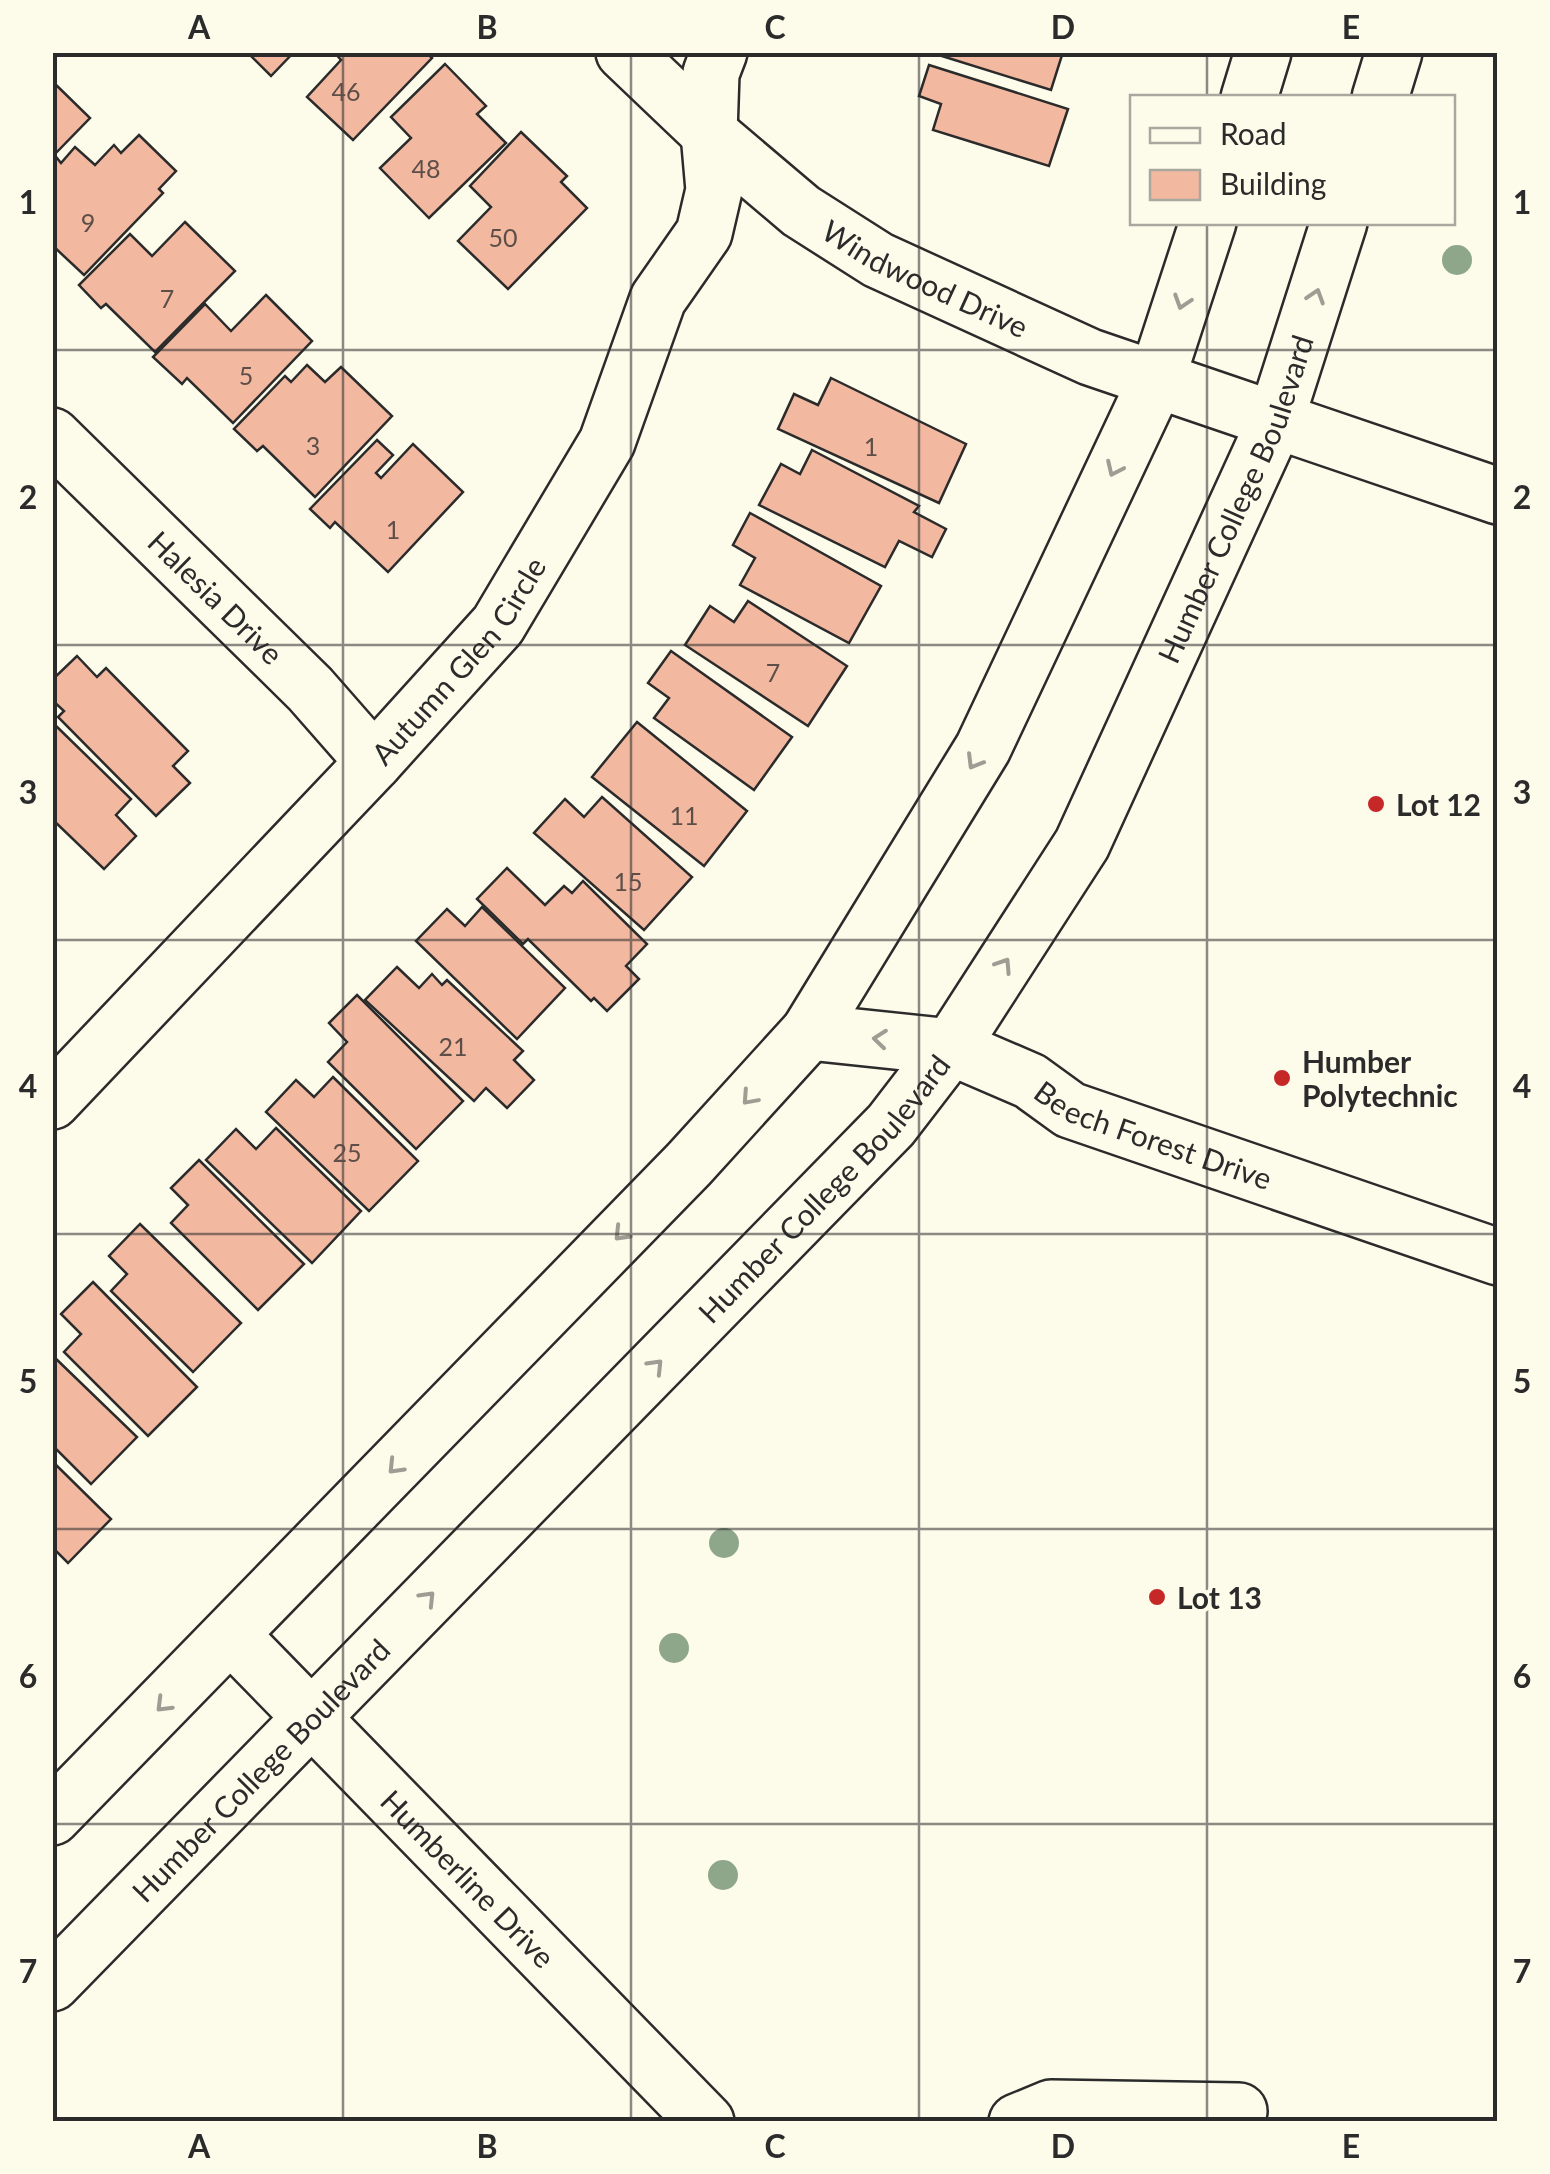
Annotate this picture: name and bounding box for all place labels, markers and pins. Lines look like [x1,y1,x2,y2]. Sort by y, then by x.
place label: Lot 12 [1396,786,1481,822]
marker: Lot 12 [1365,793,1387,815]
place label: Humber Polytechnic [1302,1043,1458,1113]
marker: Humber Polytechnic [1271,1067,1293,1089]
place label: Lot 13 [1177,1579,1262,1615]
marker: Lot 13 [1146,1586,1168,1608]

